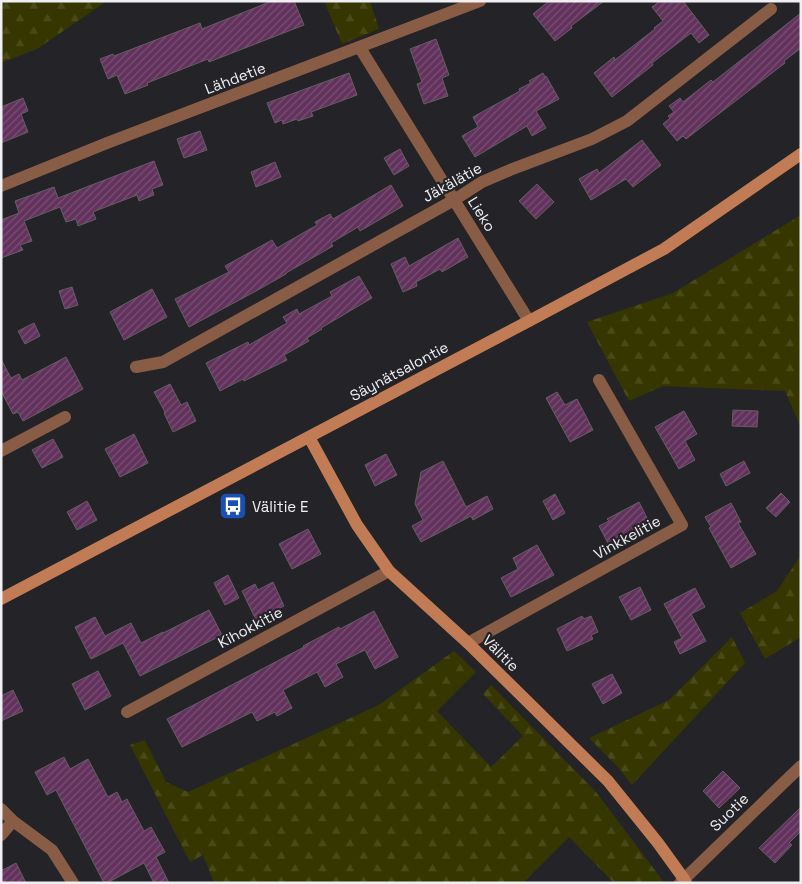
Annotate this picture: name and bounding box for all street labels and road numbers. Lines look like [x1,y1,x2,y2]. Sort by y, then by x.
street label: Lähdetie [202,58,268,98]
street label: Jäkälätie [419,158,485,206]
street label: Lieko [464,193,500,235]
street label: Säynätsalontie [346,337,452,405]
street label: Vinkkelitie [590,511,664,563]
street label: Kihokkitie [214,602,286,652]
street label: Välitie [479,631,523,675]
street label: Suotie [706,789,753,835]

